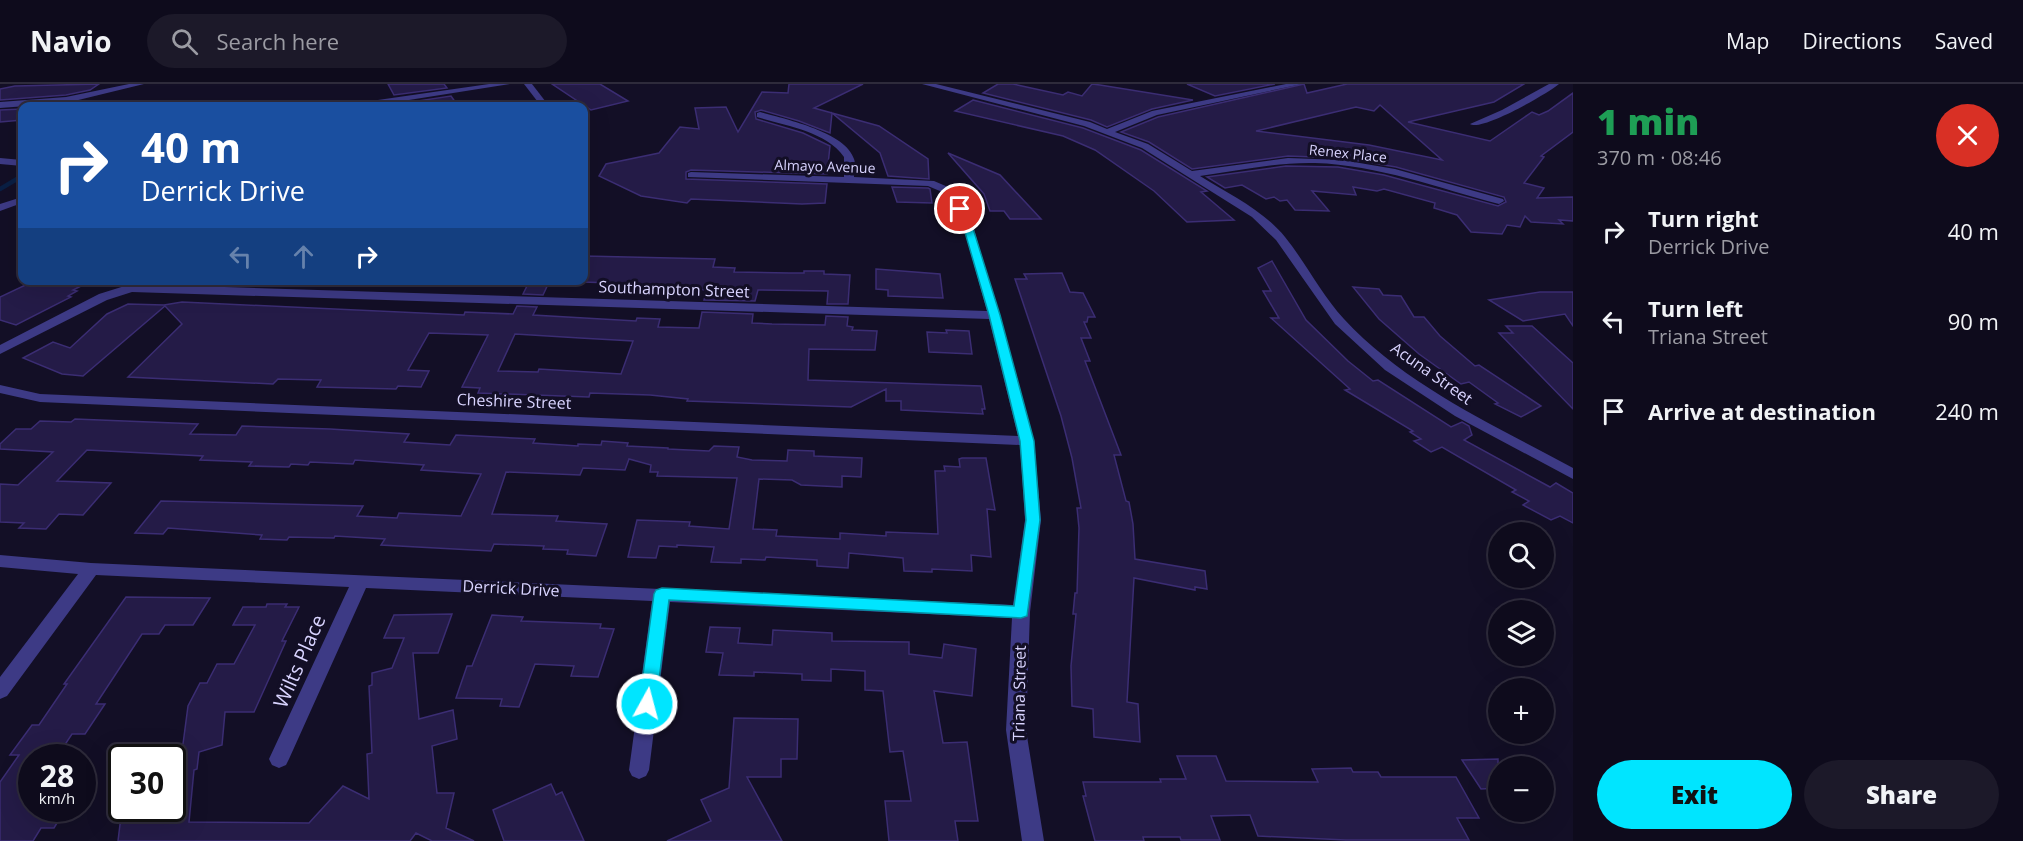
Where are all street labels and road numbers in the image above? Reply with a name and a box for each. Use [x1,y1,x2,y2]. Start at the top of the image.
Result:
street label: Renex Place [1308,139,1388,167]
street label: Almayo Avenue [774,155,876,177]
street label: Southampton Street [598,275,750,303]
street label: Acuna Street [1387,337,1478,409]
street label: Cheshire Street [456,388,572,414]
street label: Derrick Drive [462,574,560,602]
street label: Wilts Place [266,610,332,712]
street label: Triana Street [1007,645,1031,741]

